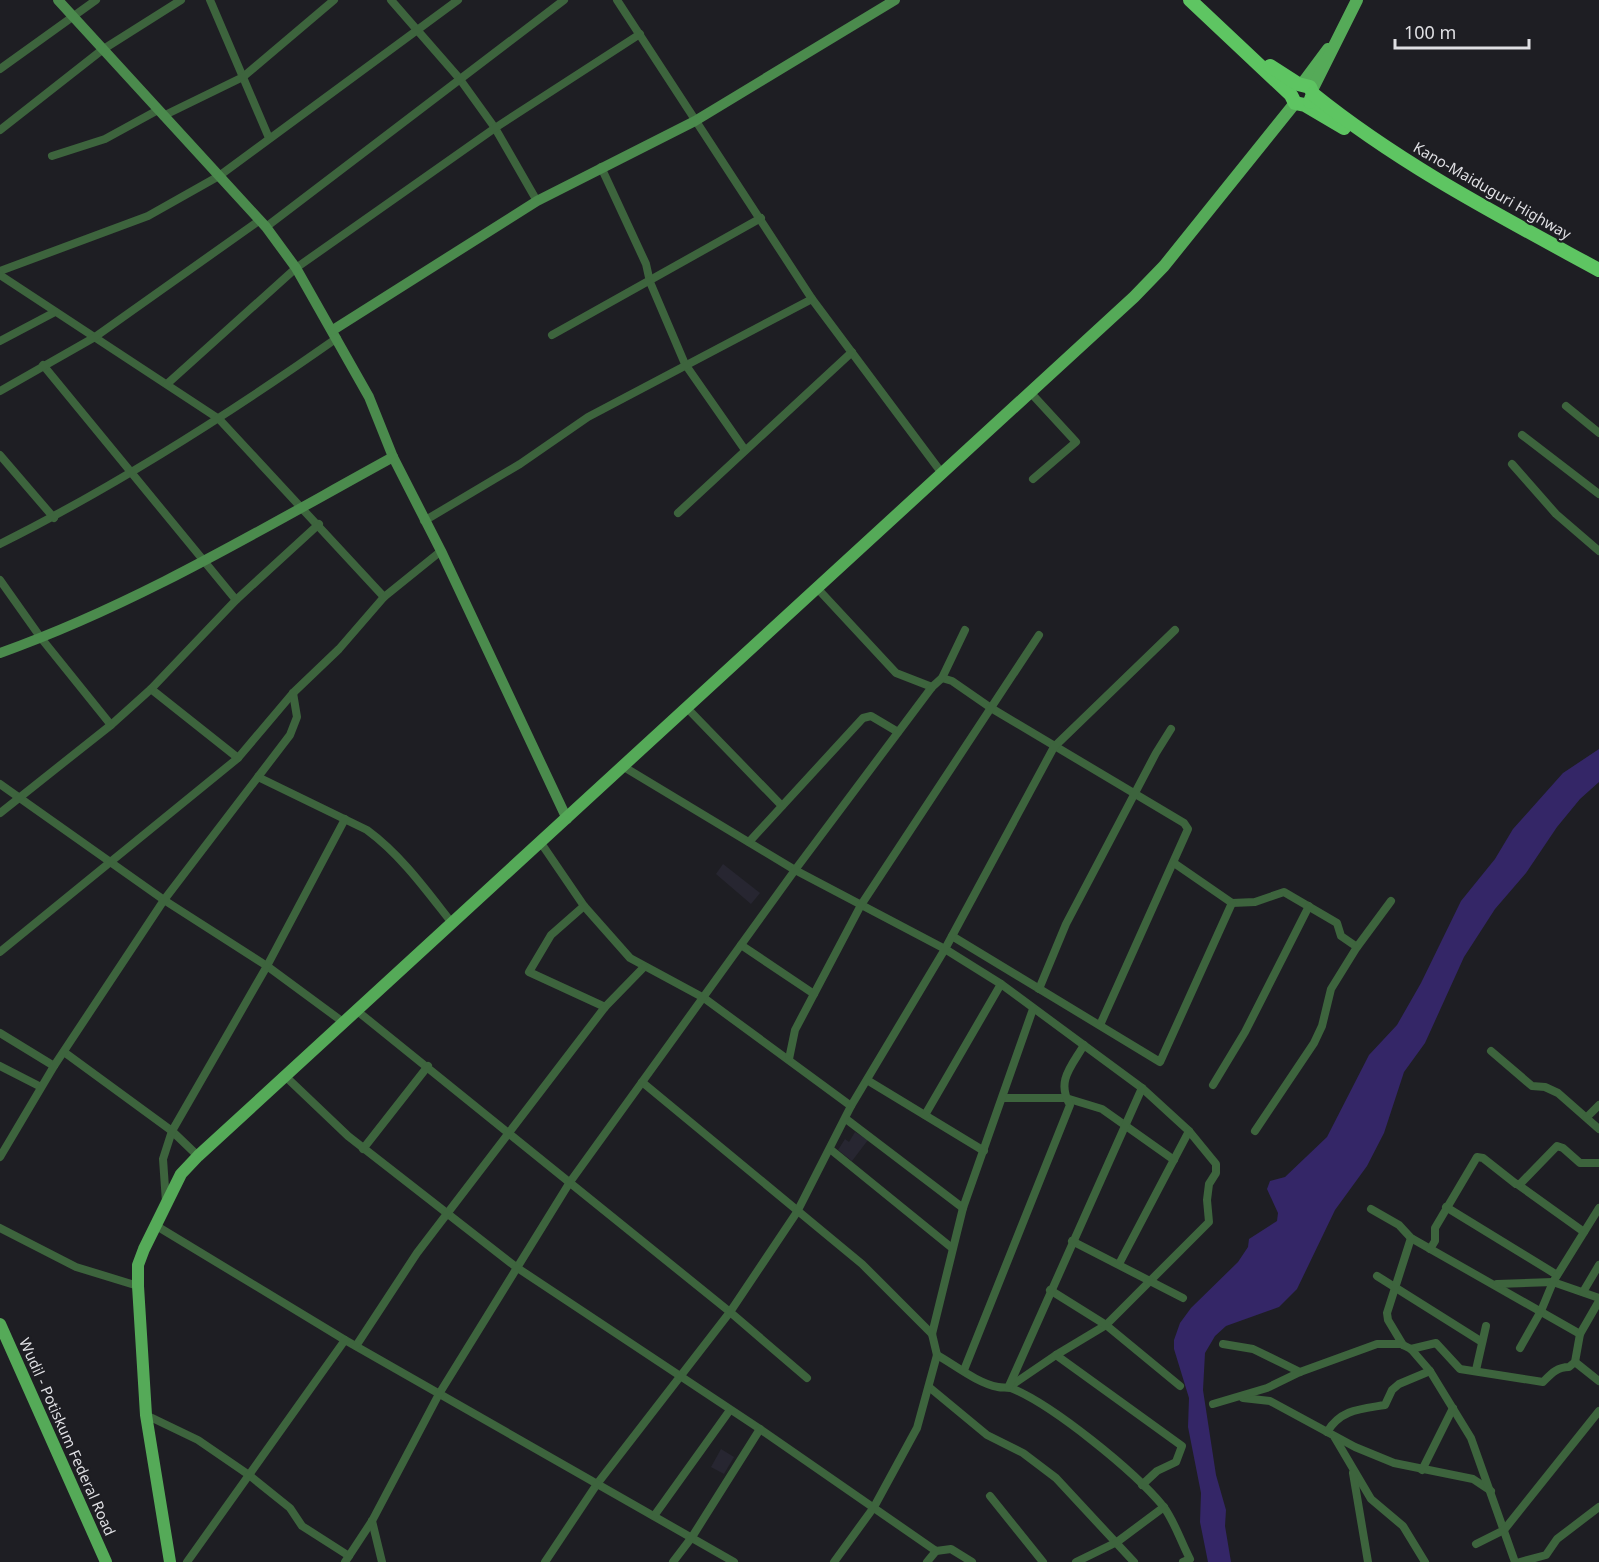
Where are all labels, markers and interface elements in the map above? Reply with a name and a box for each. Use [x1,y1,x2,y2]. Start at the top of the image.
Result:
scale bar [1395,12,1528,50]
text: 100 m [1404,20,1456,44]
street label: Kano-Maiduguri Highway [1410,137,1575,244]
street label: Wudil - Potiskum Federal Road [15,1335,121,1539]

